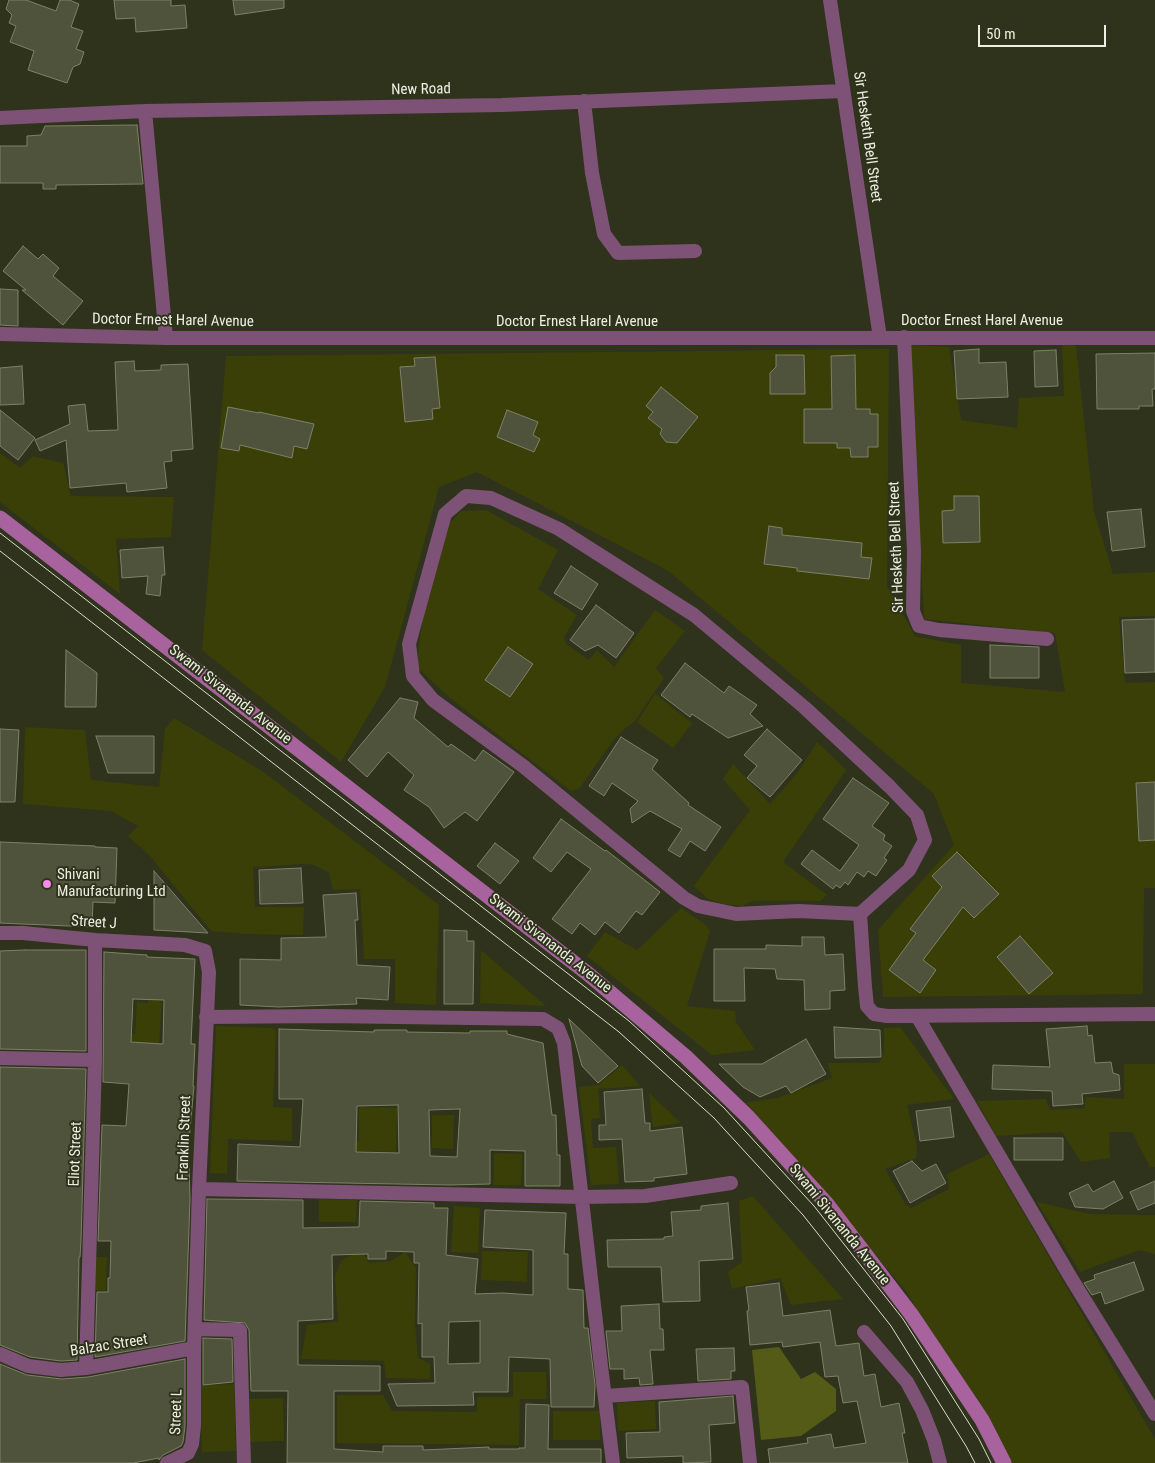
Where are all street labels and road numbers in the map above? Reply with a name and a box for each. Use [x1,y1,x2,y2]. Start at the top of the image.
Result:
street label: Sir Hesketh Bell Street [849,70,885,204]
street label: New Road [391,80,451,100]
street label: Doctor Ernest Harel Avenue [92,311,254,331]
street label: Doctor Ernest Harel Avenue [901,312,1063,330]
street label: Doctor Ernest Harel Avenue [496,313,658,331]
street label: Sir Hesketh Bell Street [886,481,908,613]
street label: Swami Sivananda Avenue [165,642,295,748]
street label: Swami Sivananda Avenue [485,891,615,997]
street label: Street J [71,912,117,934]
street label: Franklin Street [175,1095,195,1181]
street label: Eliot Street [66,1121,86,1187]
street label: Swami Sivananda Avenue [785,1161,893,1289]
street label: Balzac Street [69,1331,149,1361]
street label: Street L [167,1389,187,1435]

